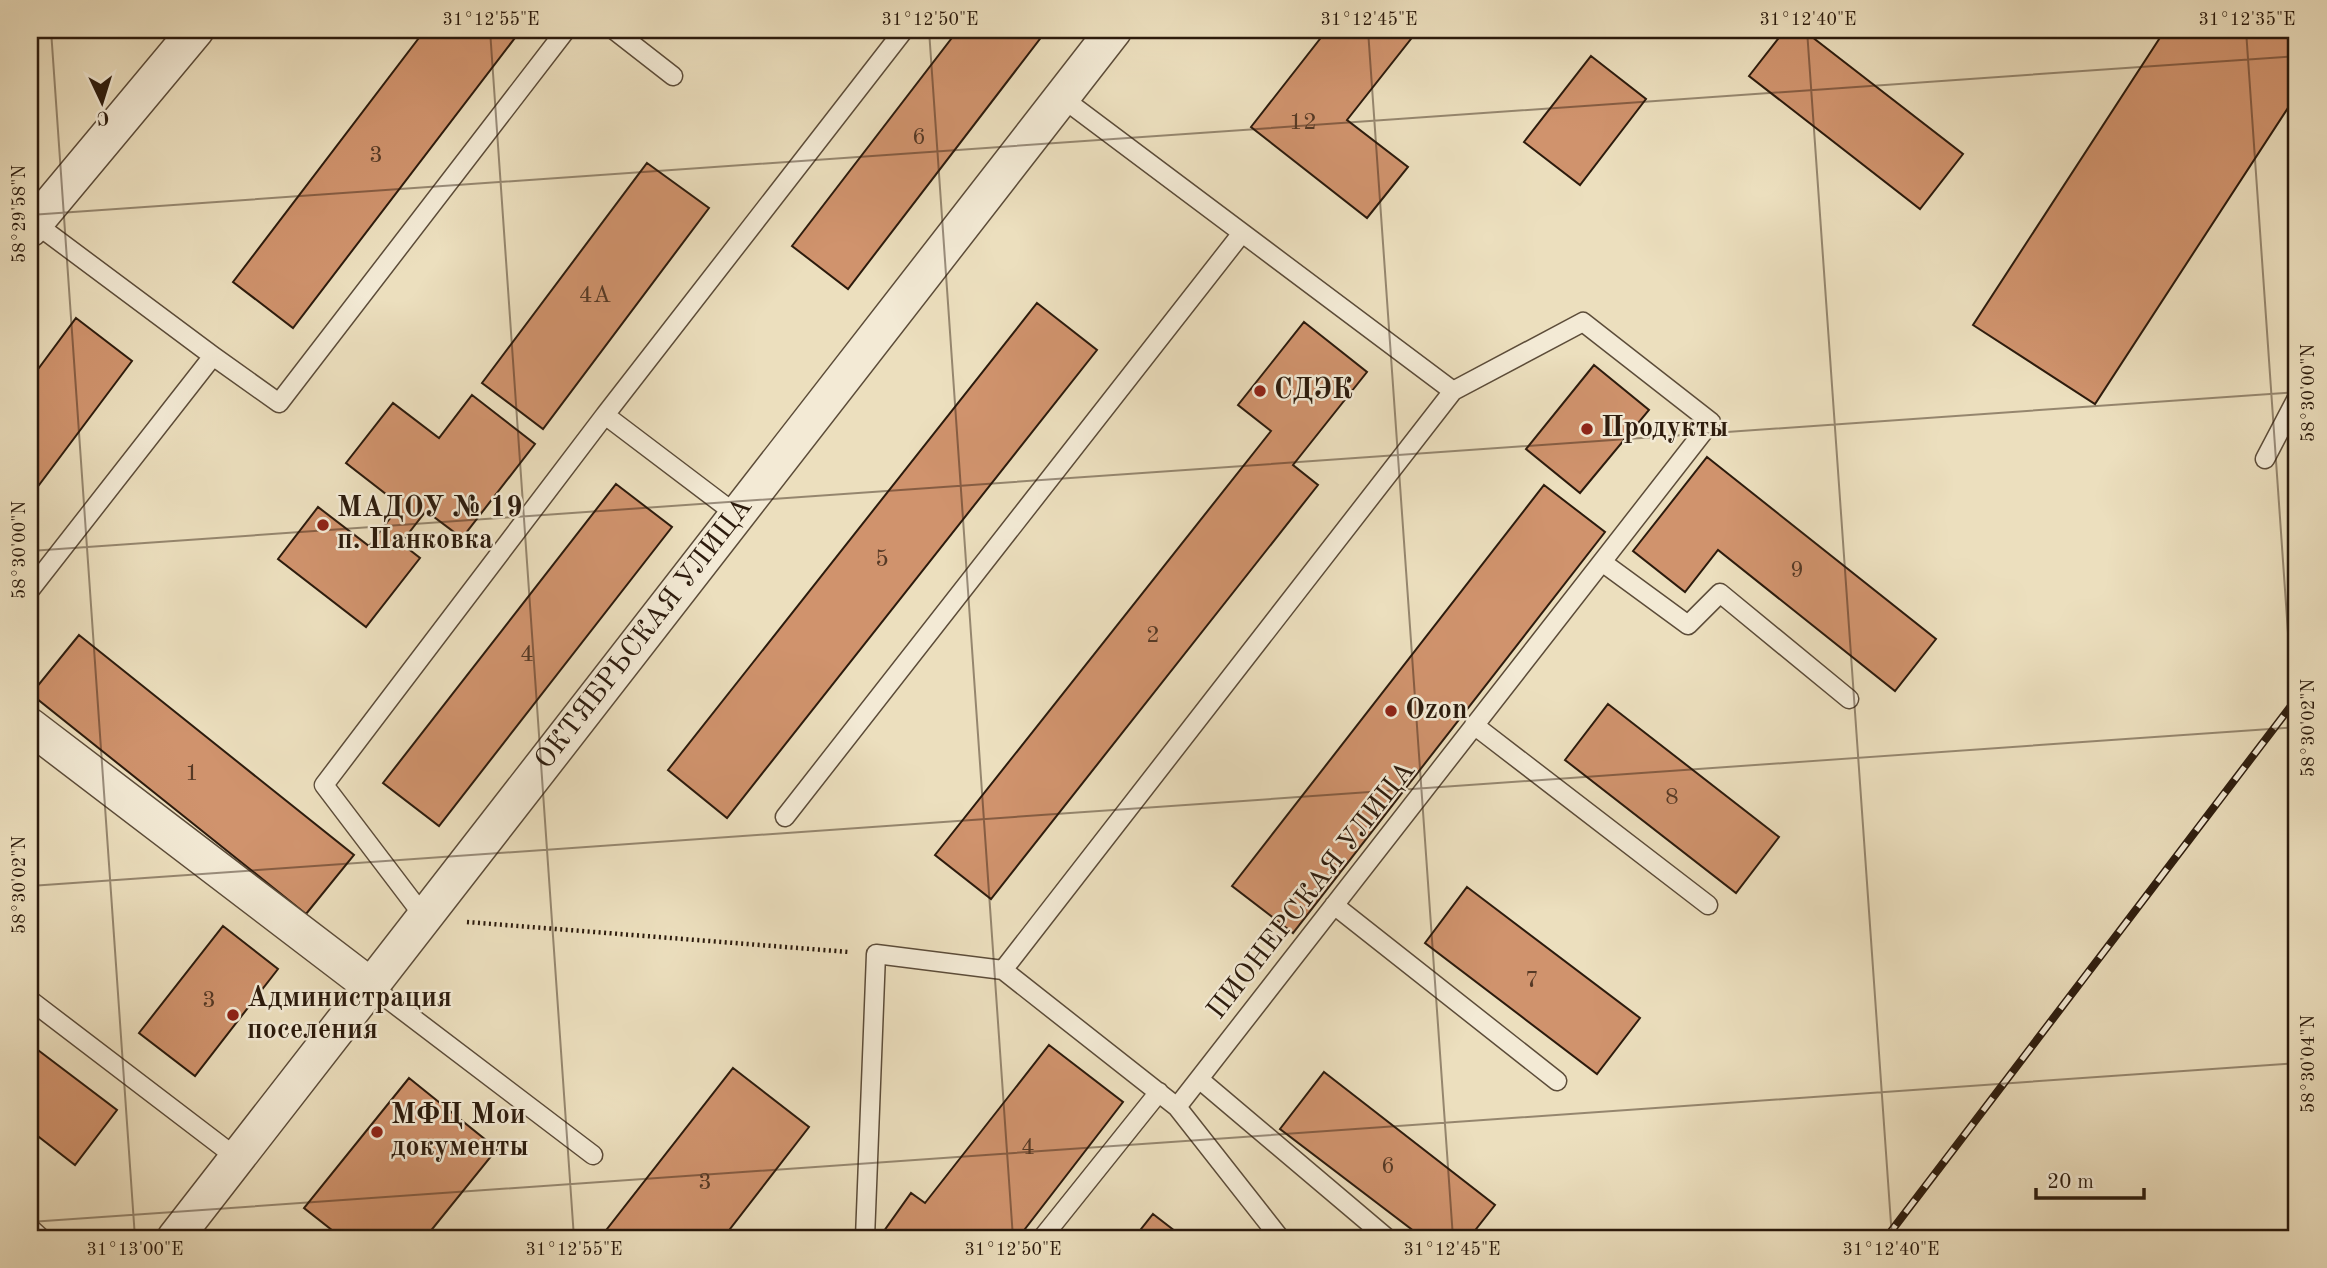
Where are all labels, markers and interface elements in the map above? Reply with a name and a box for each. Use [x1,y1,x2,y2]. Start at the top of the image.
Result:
text: 31°12'55"E [443,11,539,29]
text: 31°12'50"E [882,11,978,29]
text: 31°12'45"E [1321,11,1417,29]
text: 31°12'40"E [1760,11,1856,29]
text: 31°12'35"E [2199,11,2295,29]
north arrow [66,66,136,136]
text: С [96,107,110,126]
house number: 12 [1289,111,1317,135]
house number: 6 [912,126,926,150]
house number: 3 [369,144,383,168]
text: 58°29'58"N [11,165,29,263]
house number: 4А [579,284,611,308]
text: 58°30'00"N [2300,344,2318,442]
place label: СДЭК [1274,376,1353,405]
marker: СДЭК [1252,383,1268,399]
place label: Продукты [1601,415,1729,443]
marker: Продукты [1579,421,1595,437]
street label: ОКТЯБРЬСКАЯ УЛИЦА [531,493,758,775]
place label: МАДОУ № 19 п. Панковка [337,494,522,555]
text: 58°30'00"N [11,501,29,599]
marker: МАДОУ № 19 п. Панковка [315,517,331,533]
house number: 5 [875,548,889,572]
house number: 9 [1790,559,1804,583]
house number: 2 [1146,624,1160,648]
house number: 4 [520,643,534,667]
text: 58°30'02"N [2300,679,2318,777]
place label: Ozon [1405,697,1468,725]
marker: Ozon [1383,703,1399,719]
street label: ПИОНЕРСКАЯ УЛИЦА [1203,757,1421,1025]
house number: 1 [185,762,199,786]
house number: 8 [1665,786,1679,810]
text: 58°30'02"N [11,836,29,934]
house number: 7 [1525,969,1539,993]
place label: Администрация поселения [247,985,452,1045]
house number: 3 [202,989,216,1013]
marker: Администрация поселения [225,1007,241,1023]
text: 58°30'04"N [2300,1015,2318,1113]
place label: МФЦ Мои документы [391,1102,529,1162]
marker: МФЦ Мои документы [369,1124,385,1140]
house number: 4 [1021,1136,1035,1160]
house number: 6 [1381,1155,1395,1179]
scale bar [2036,1156,2145,1200]
house number: 3 [698,1171,712,1195]
text: 20 m [2047,1172,2094,1193]
text: 31°13'00"E [87,1241,183,1259]
text: 31°12'55"E [526,1241,622,1259]
text: 31°12'50"E [965,1241,1061,1259]
text: 31°12'45"E [1404,1241,1500,1259]
text: 31°12'40"E [1843,1241,1939,1259]

